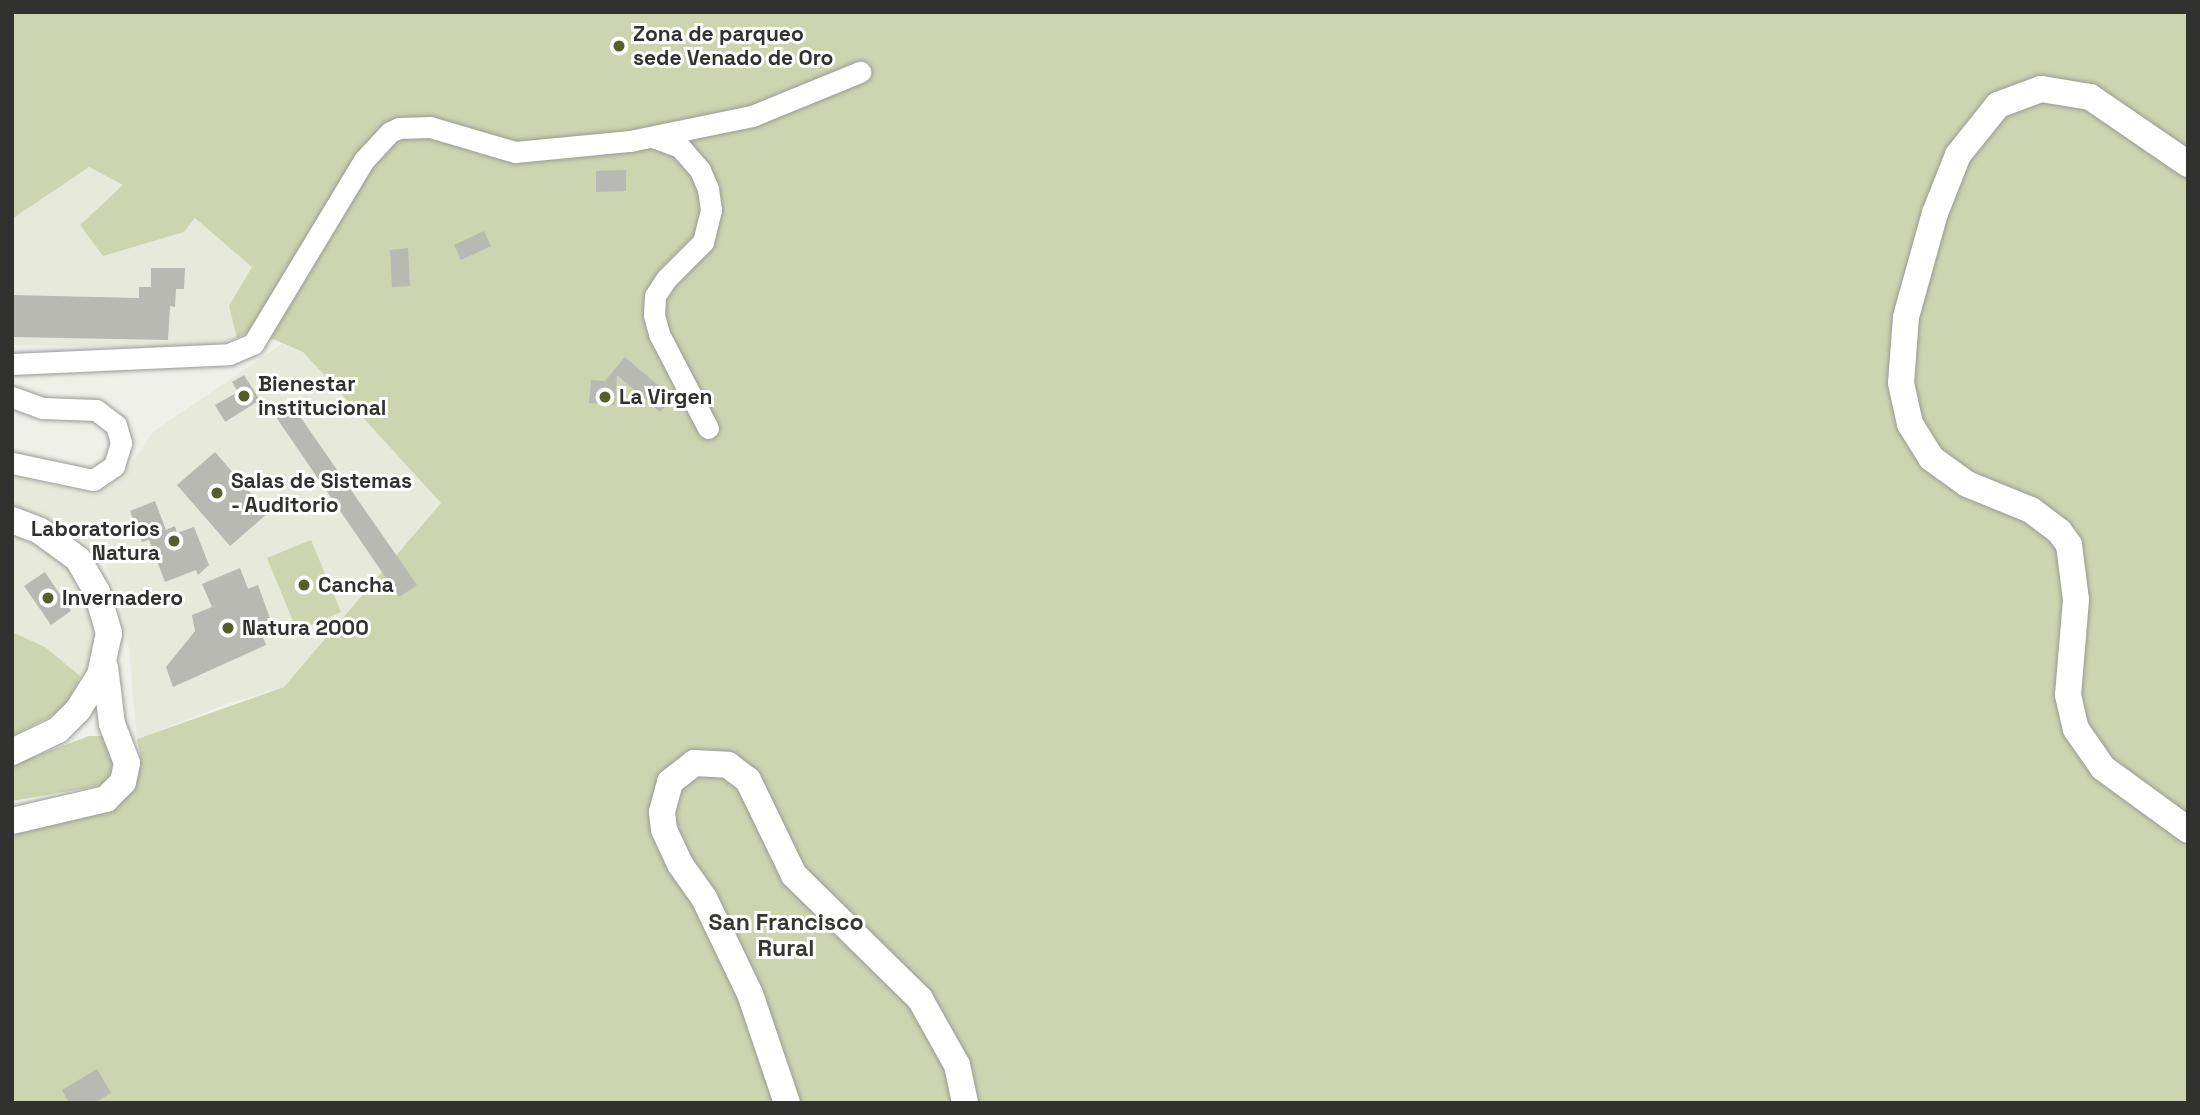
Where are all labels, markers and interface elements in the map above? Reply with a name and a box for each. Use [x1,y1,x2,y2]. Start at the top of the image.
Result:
place label: Zona de parqueo sede Venado de Oro [633,21,834,71]
marker: Zona de parqueo sede Venado de Oro [611,38,627,54]
place label: Bienestar institucional [258,371,386,421]
place label: La Virgen [619,384,713,410]
marker: Bienestar institucional [236,388,252,404]
marker: La Virgen [597,389,613,405]
place label: Salas de Sistemas - Auditorio [231,468,412,518]
marker: Salas de Sistemas - Auditorio [209,485,225,501]
place label: Laboratorios Natura [31,516,160,566]
marker: Laboratorios Natura [166,533,182,549]
place label: Cancha [318,572,394,598]
marker: Cancha [296,577,312,593]
place label: Invernadero [62,585,183,611]
marker: Invernadero [40,590,56,606]
place label: Natura 2000 [242,615,369,641]
marker: Natura 2000 [220,620,236,636]
district label: San Francisco Rural [708,908,864,962]

